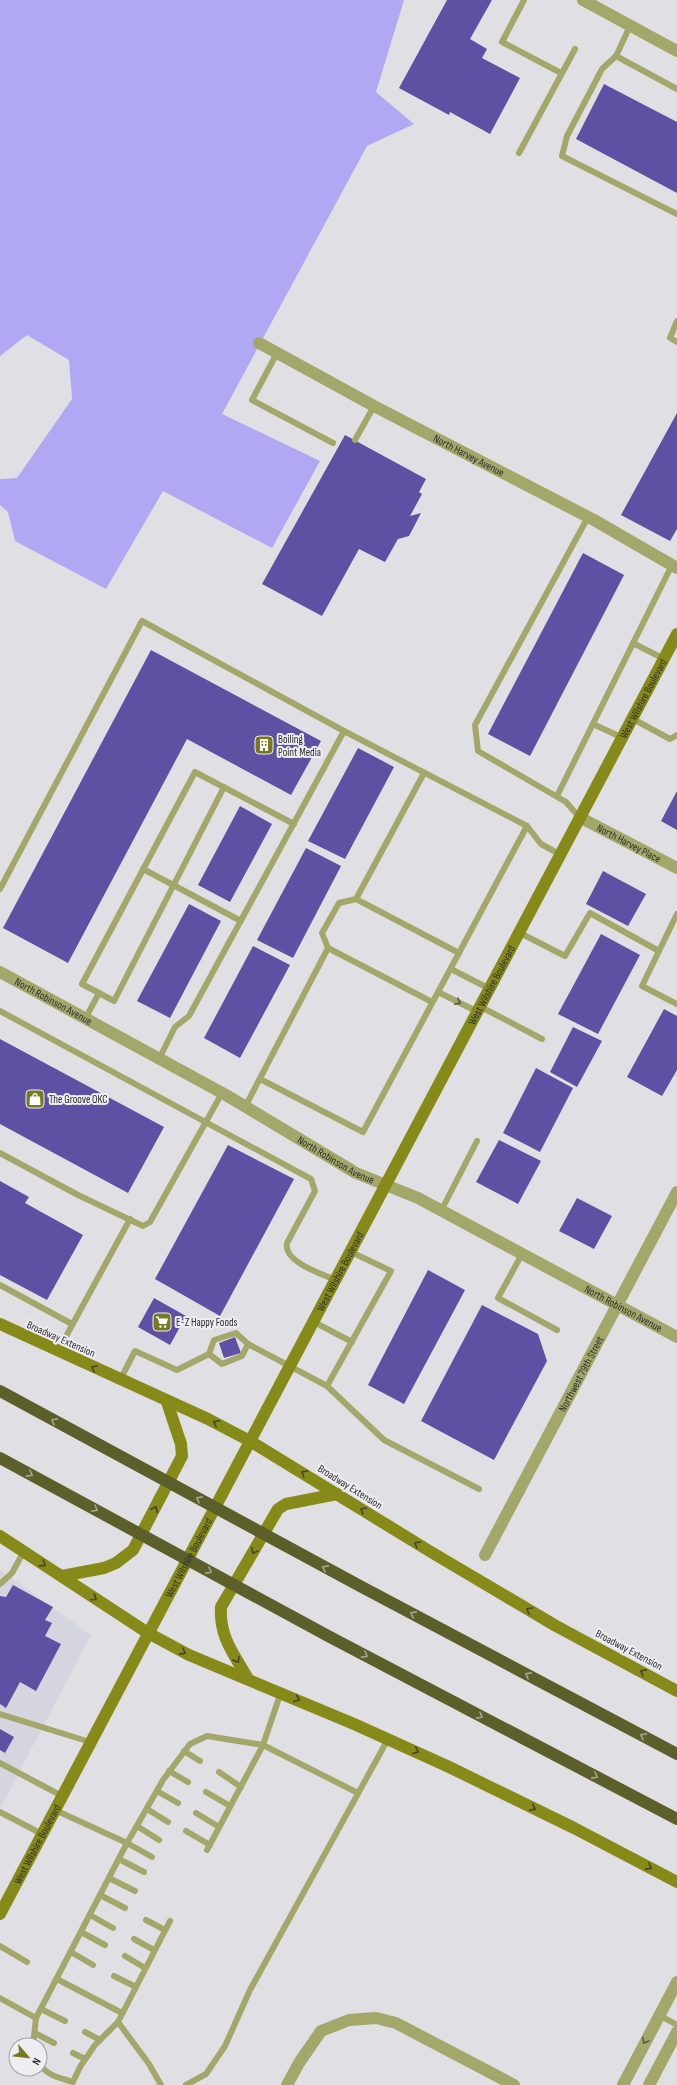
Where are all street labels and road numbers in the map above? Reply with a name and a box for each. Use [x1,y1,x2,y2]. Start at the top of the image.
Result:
street label: North Harvey Avenue [431,431,506,479]
street label: West Wilshire Boulevard [617,656,669,740]
street label: North Harvey Place [595,821,663,865]
street label: West Wilshire Boulevard [465,943,518,1027]
street label: North Robinson Avenue [13,975,95,1027]
street label: North Robinson Avenue [295,1133,376,1186]
street label: West Wilshire Boulevard [314,1229,366,1313]
street label: North Robinson Avenue [582,1282,665,1334]
street label: Broadway Extension [25,1318,98,1360]
street label: Northwest 79th Street [556,1333,606,1414]
street label: Broadway Extension [315,1462,385,1512]
street label: West Wilshire Boulevard [162,1515,215,1600]
street label: Broadway Extension [593,1627,665,1673]
street label: West Wilshire Boulevard [11,1802,63,1886]

